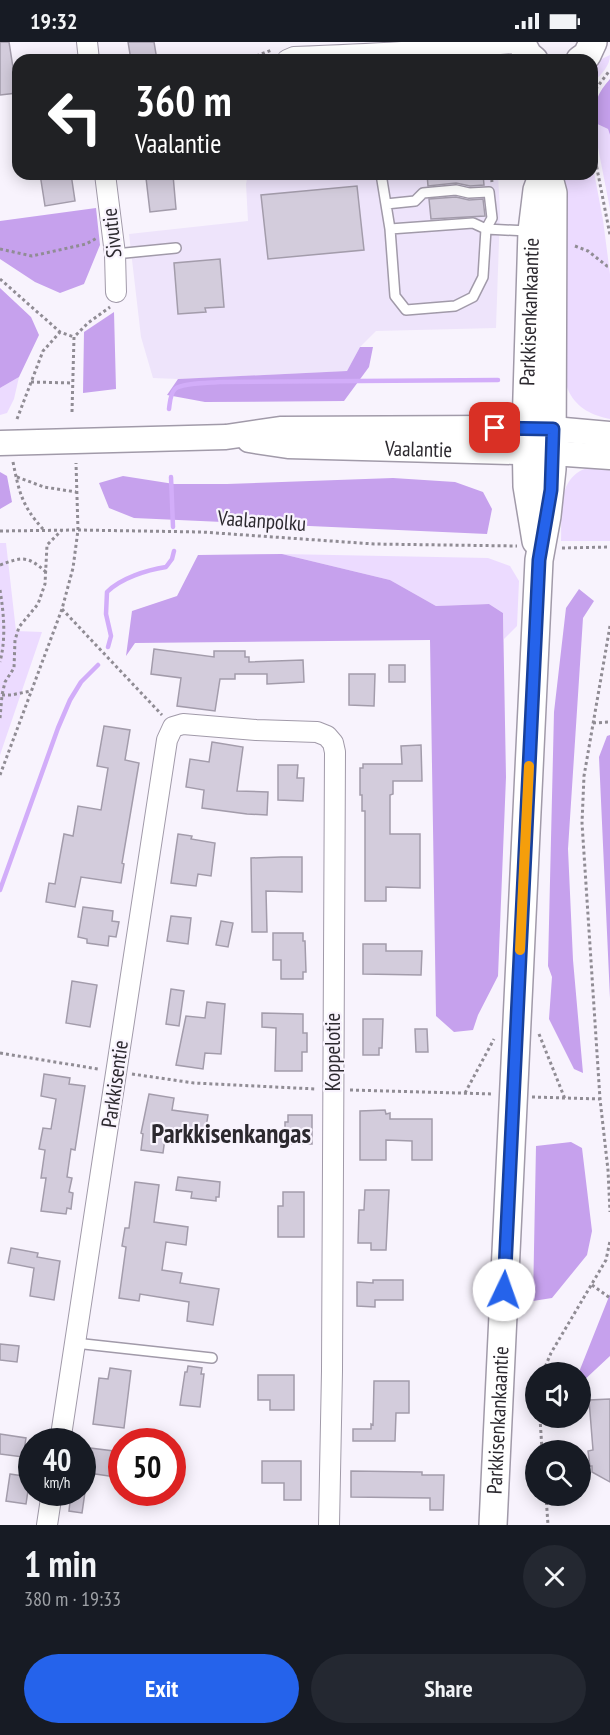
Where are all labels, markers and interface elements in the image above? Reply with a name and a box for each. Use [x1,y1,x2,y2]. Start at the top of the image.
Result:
text: 19:32 [30,7,78,35]
text: 360 m [135,73,232,128]
icon: left [36,78,114,156]
text: Vaalantie [135,126,221,160]
street label: Sivutie [95,207,128,259]
street label: Parkkisenkankaantie [513,237,545,386]
pin [469,402,520,453]
icon: arrive [478,411,511,444]
street label: Vaalantie [384,435,452,463]
street label: Vaalanpolku [216,504,307,537]
street label: Koppelotie [319,1013,346,1091]
street label: Parkkisentie [95,1039,134,1129]
district label: Parkkisenkangas [151,1116,311,1150]
position arrow [472,1258,536,1322]
street label: Parkkisenkankaantie [480,1346,515,1495]
map controls [525,1362,591,1506]
button: sound [525,1362,591,1428]
speed limit sign: 50 [108,1428,186,1506]
text: 40 [43,1440,71,1479]
button: search [525,1440,591,1506]
text: km/h [44,1473,70,1492]
text: 1 min [24,1540,97,1587]
button: close [523,1545,586,1608]
text: 380 m · 19:33 [24,1586,121,1612]
button: Exit [24,1654,299,1723]
button: Share [311,1654,586,1723]

